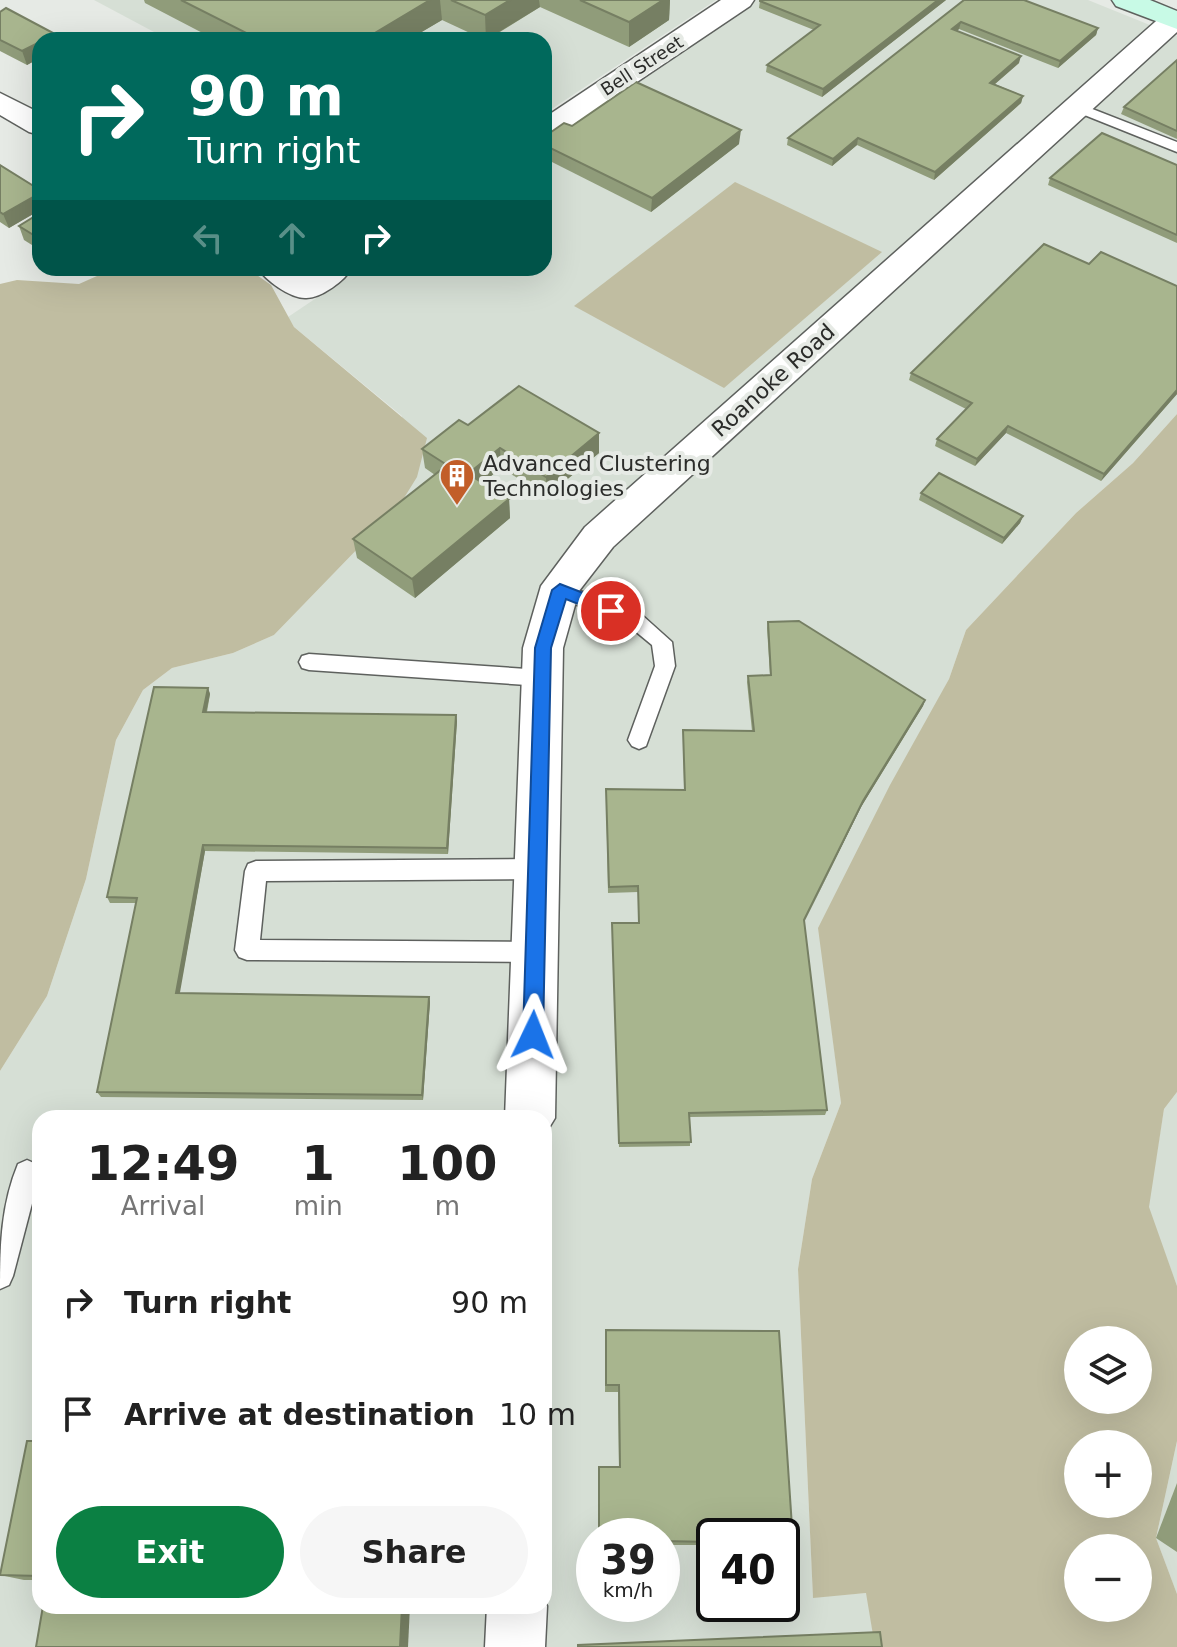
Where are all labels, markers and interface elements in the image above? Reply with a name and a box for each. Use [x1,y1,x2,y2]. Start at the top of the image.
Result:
street label: Bell Street [597,31,687,100]
text: 90 m [188,63,344,128]
icon: right [56,64,160,168]
text: Turn right [188,130,360,171]
icon: left [186,216,230,260]
icon: ahead [270,216,314,260]
icon: right [354,216,398,260]
street label: Roanoke Road [707,319,840,442]
place label: Advanced Clustering Technologies [482,451,711,501]
building icon: Advanced Clustering Technologies [438,457,476,507]
pin [577,577,645,645]
icon: arrive [589,589,633,633]
position arrow [491,993,575,1077]
text: 12:49 [86,1135,239,1191]
text: 1 [302,1135,335,1191]
text: 100 [397,1135,497,1191]
text: Arrival [121,1191,205,1221]
text: min [294,1191,343,1221]
text: m [435,1191,460,1221]
icon: right [56,1280,100,1324]
text: Turn right [124,1285,291,1320]
text: 90 m [451,1285,528,1320]
map controls [1064,1326,1152,1622]
button: layers [1064,1326,1152,1414]
icon: arrive [56,1392,100,1436]
text: Arrive at destination [124,1397,475,1432]
text: 10 m [499,1397,576,1432]
button: + [1064,1430,1152,1518]
button: Exit [56,1506,284,1598]
button: Share [300,1506,528,1598]
speed limit sign: 40 [696,1518,800,1622]
button: − [1064,1534,1152,1622]
text: 39 [600,1537,656,1583]
text: km/h [603,1578,653,1602]

